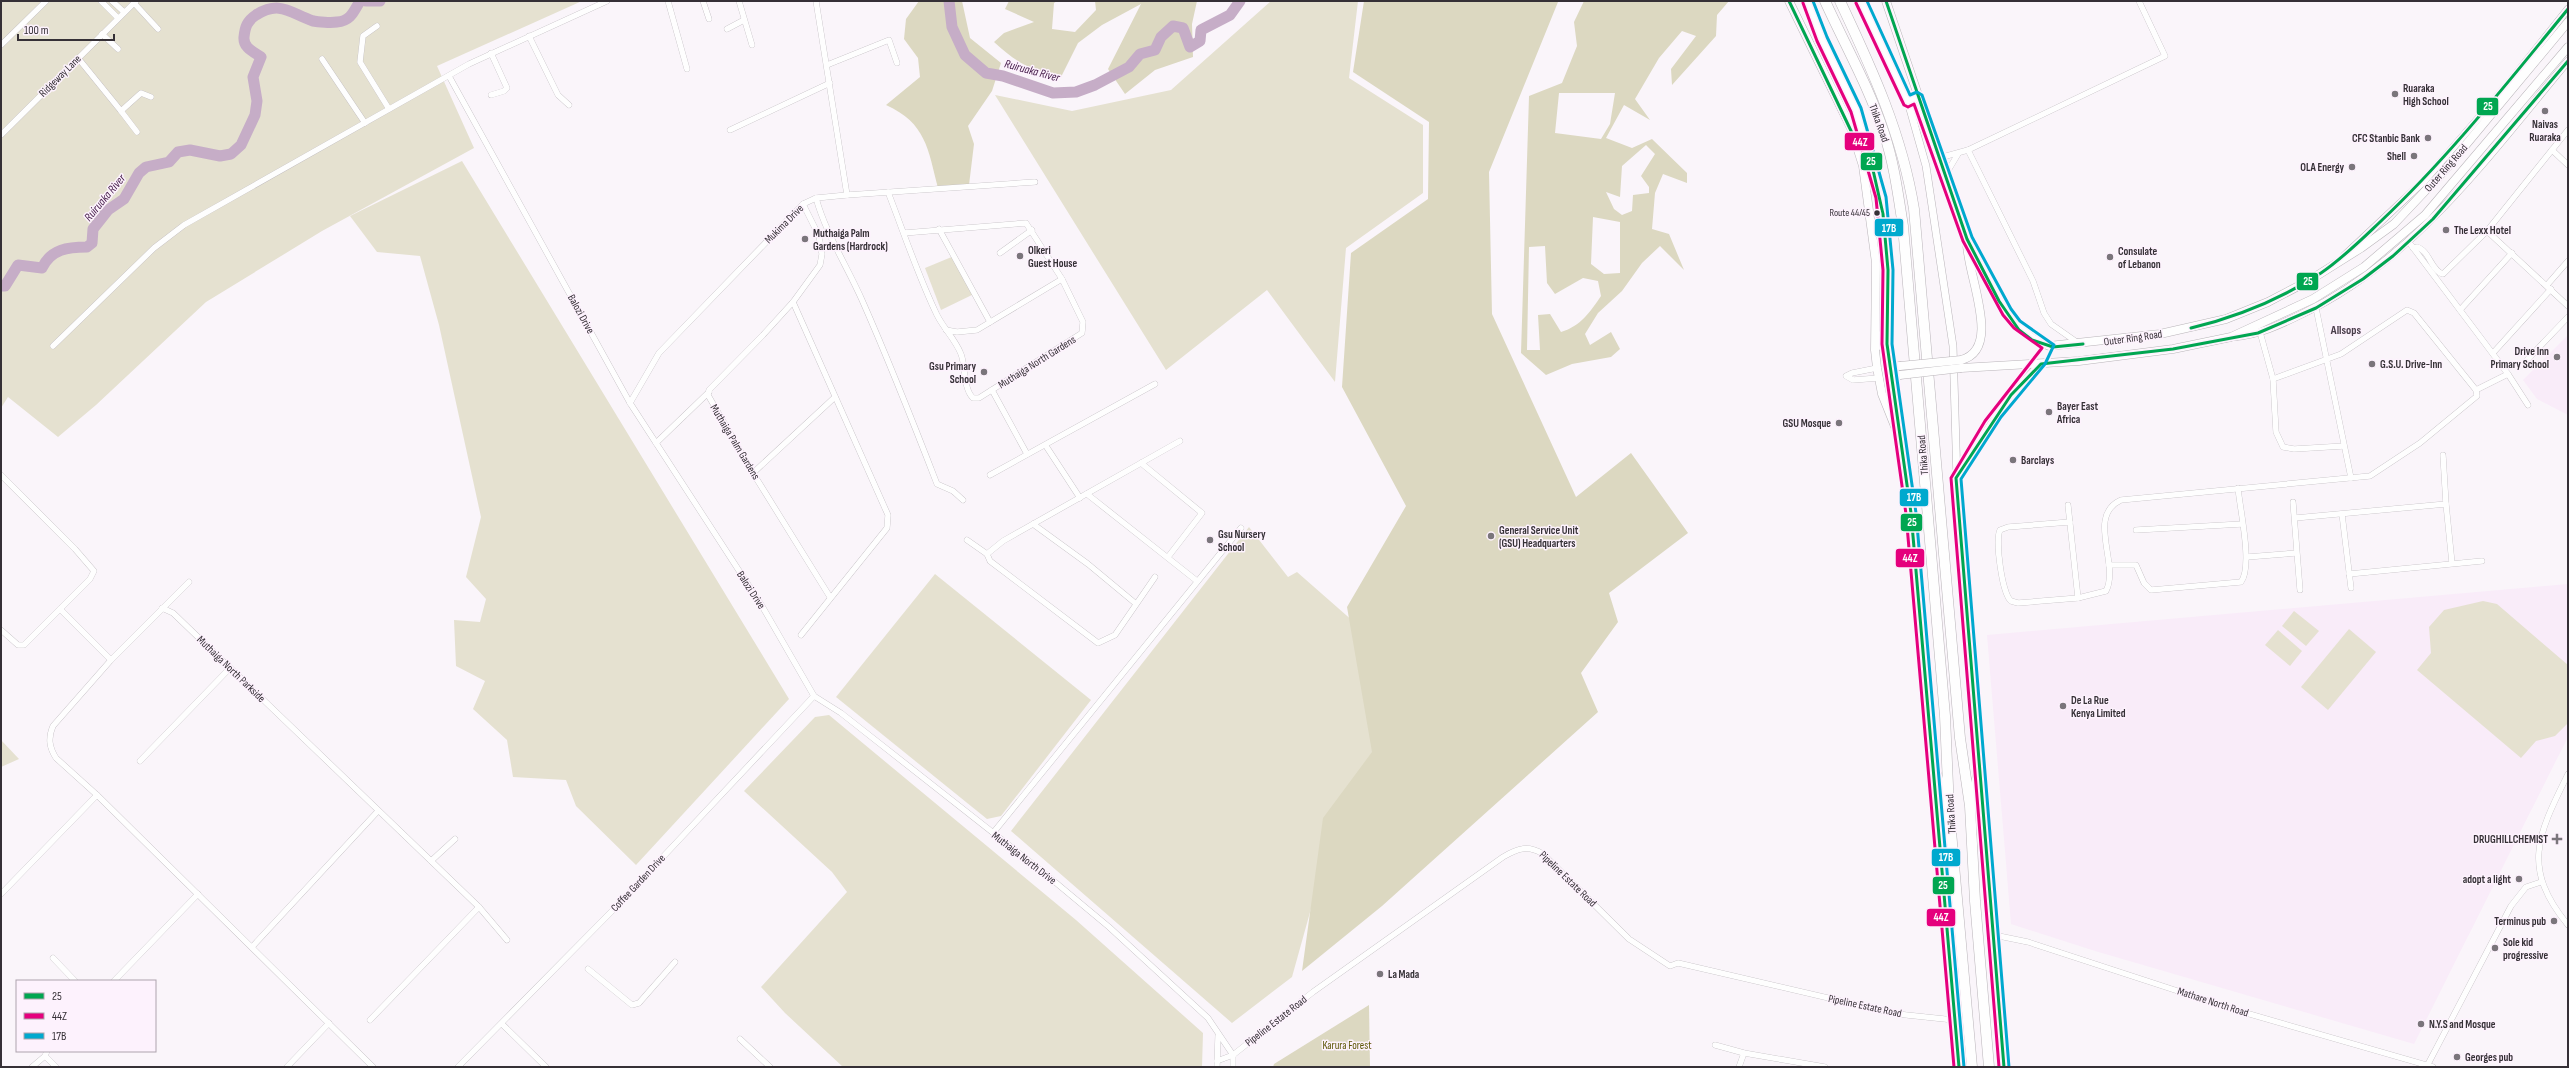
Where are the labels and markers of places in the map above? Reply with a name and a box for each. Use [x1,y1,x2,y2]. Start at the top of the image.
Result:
place label: Ruaraka High School [2403,82,2449,108]
marker: Ruaraka High School [2390,89,2400,99]
marker: Naivas Ruaraka [2540,106,2550,116]
place label: Naivas Ruaraka [2529,118,2561,144]
place label: CFC Stanbic Bank [2352,132,2420,145]
marker: CFC Stanbic Bank [2423,133,2433,143]
place label: Shell [2387,150,2406,163]
marker: Shell [2409,151,2419,161]
place label: OLA Energy [2300,161,2344,174]
marker: OLA Energy [2347,162,2357,172]
place label: Route 44/45 [1829,207,1870,219]
marker: Route 44/45 [1872,208,1882,218]
place label: The Lexx Hotel [2454,224,2511,237]
marker: The Lexx Hotel [2441,225,2451,235]
place label: Muthaiga Palm Gardens (Hardrock) [813,227,888,253]
marker: Muthaiga Palm Gardens (Hardrock) [800,234,810,244]
place label: Olkeri Guest House [1028,244,1078,270]
place label: Consulate of Lebanon [2118,245,2161,271]
marker: Olkeri Guest House [1015,251,1025,261]
marker: Consulate of Lebanon [2105,252,2115,262]
place label: Drive Inn Primary School [2491,345,2549,371]
marker: Drive Inn Primary School [2552,352,2562,362]
place label: G.S.U. Drive-Inn [2380,358,2442,371]
marker: G.S.U. Drive-Inn [2367,359,2377,369]
place label: Gsu Primary School [929,360,976,386]
marker: Gsu Primary School [979,367,989,377]
place label: Bayer East Africa [2056,400,2098,426]
marker: Bayer East Africa [2044,407,2054,417]
place label: GSU Mosque [1783,417,1831,430]
marker: GSU Mosque [1834,418,1844,428]
place label: Barclays [2021,454,2054,467]
marker: Barclays [2008,455,2018,465]
place label: General Service Unit (GSU) Headquarters [1499,524,1579,550]
place label: Gsu Nursery School [1218,528,1266,554]
marker: General Service Unit (GSU) Headquarters [1486,531,1496,541]
marker: Gsu Nursery School [1205,535,1215,545]
place label: De La Rue Kenya Limited [2071,694,2126,720]
marker: De La Rue Kenya Limited [2058,701,2068,711]
place label: DRUGHILLCHEMIST [2473,833,2548,846]
marker: DRUGHILLCHEMIST [2551,833,2563,845]
place label: adopt a light [2463,873,2511,886]
marker: adopt a light [2514,874,2524,884]
place label: Terminus pub [2494,915,2546,928]
marker: Terminus pub [2549,916,2559,926]
place label: Sole kid progressive [2503,936,2549,962]
marker: Sole kid progressive [2490,943,2500,953]
place label: La Mada [1388,968,1420,981]
marker: La Mada [1375,969,1385,979]
place label: N.Y.S and Mosque [2429,1018,2496,1031]
marker: N.Y.S and Mosque [2416,1019,2426,1029]
place label: Georges pub [2465,1051,2513,1064]
marker: Georges pub [2452,1052,2462,1062]

